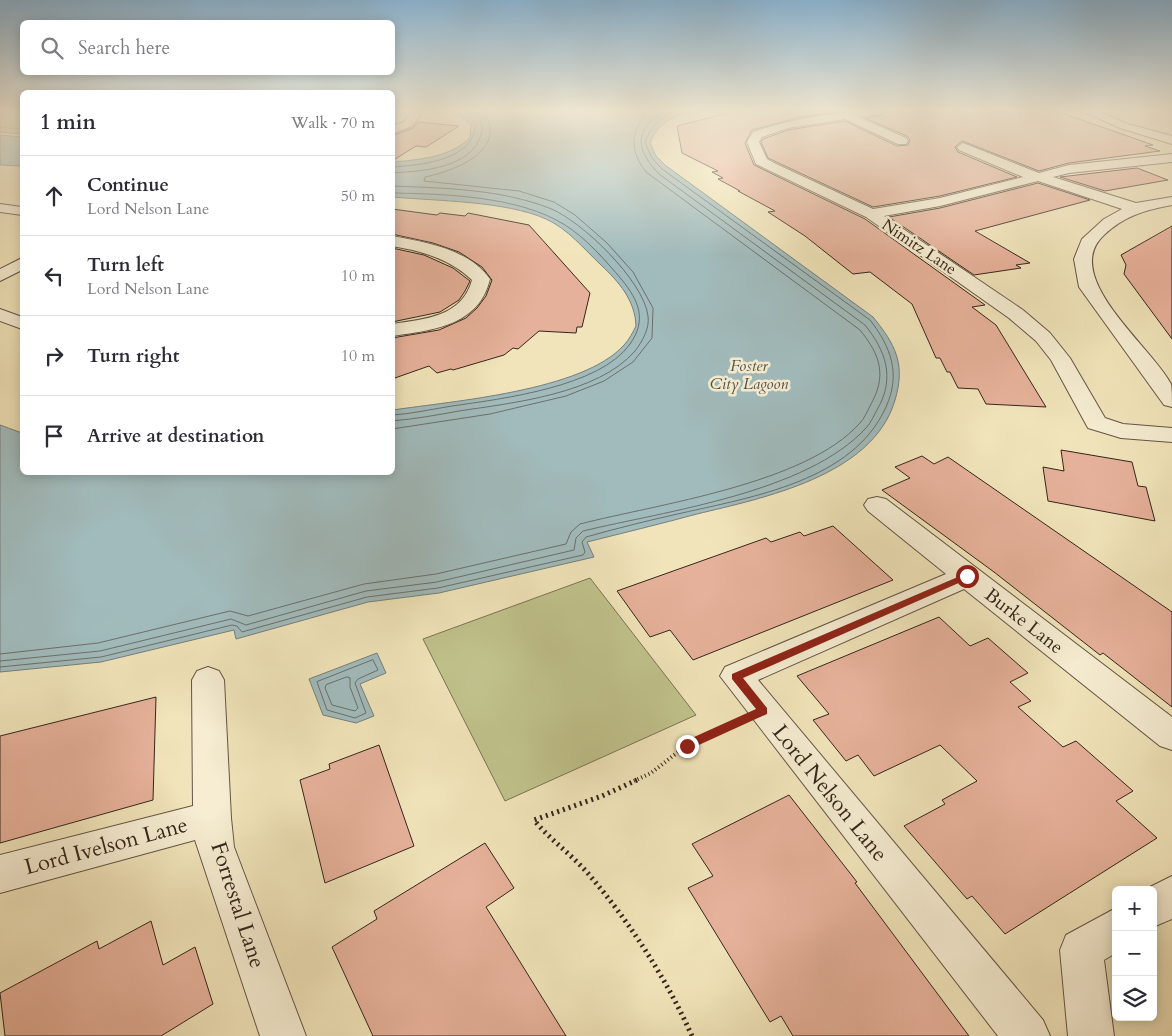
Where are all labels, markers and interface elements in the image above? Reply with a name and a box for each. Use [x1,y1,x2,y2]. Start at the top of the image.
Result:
search box [20,20,395,75]
icon: search [38,34,66,62]
text: Search here [78,35,170,61]
text: 1 min [40,108,96,137]
text: Walk · 70 m [291,112,375,134]
text: Continue [87,172,169,198]
icon: ahead [40,182,68,210]
text: 50 m [341,185,375,207]
text: Lord Nelson Lane [87,198,209,220]
street label: Nimitz Lane [877,214,961,280]
text: Turn left [87,252,164,278]
icon: left [40,262,68,290]
text: 10 m [341,265,375,287]
text: Lord Nelson Lane [87,278,209,300]
icon: right [40,342,68,370]
text: Turn right [87,343,179,369]
text: 10 m [341,345,375,367]
water label: Foster City Lagoon [710,355,788,395]
icon: arrive [40,422,68,450]
text: Arrive at destination [87,423,264,449]
route start [956,565,979,588]
street label: Burke Lane [979,582,1069,660]
street label: Lord Nelson Lane [765,718,895,868]
route end [676,735,699,758]
street label: Lord Ivelson Lane [21,810,191,882]
street label: Forrestal Lane [203,838,273,972]
map controls [1112,886,1157,1021]
button: + [1112,886,1157,931]
button: − [1112,931,1157,976]
button: layers [1112,976,1157,1021]

